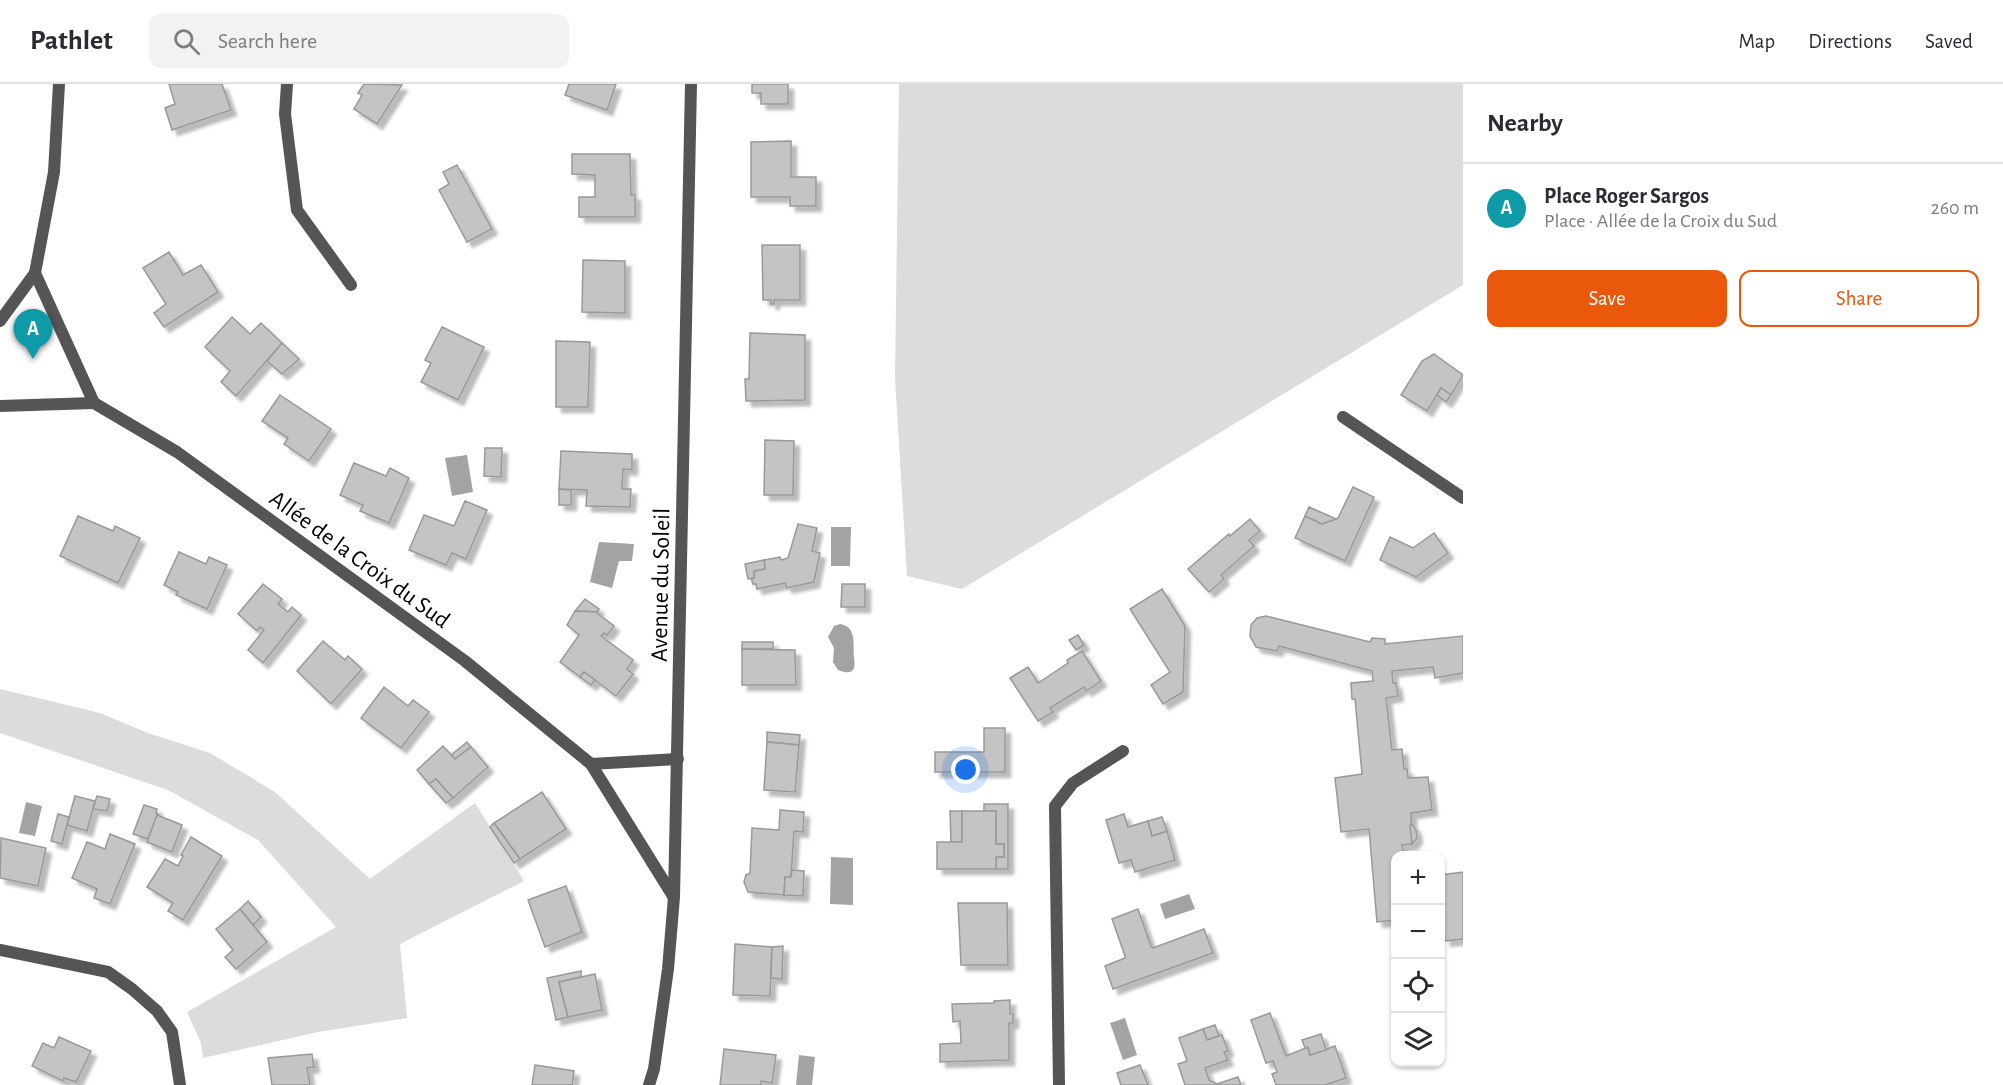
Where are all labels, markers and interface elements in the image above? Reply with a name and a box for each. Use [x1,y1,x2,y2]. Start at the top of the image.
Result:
search box [149,14,569,68]
icon: search [170,25,203,58]
text: Pathlet [30,27,113,55]
text: Search here [218,30,317,52]
text: Map [1739,31,1775,52]
text: Directions [1808,31,1892,52]
text: Saved [1925,31,1973,52]
text: Nearby [1487,110,1563,136]
text: Place Roger Sargos [1544,185,1709,207]
text: A [1501,198,1513,218]
text: 260 m [1931,198,1979,218]
text: Place · Allée de la Croix du Sud [1544,211,1777,231]
button: Save [1487,270,1727,327]
button: Share [1739,270,1979,327]
pin: A [14,310,52,359]
street label: Allée de la Croix du Sud [265,486,454,633]
street label: Avenue du Soleil [648,508,674,662]
your location [951,755,980,784]
map controls [1391,851,1445,1067]
button: + [1391,851,1445,905]
button: − [1391,905,1445,959]
button: locate [1391,959,1445,1013]
button: layers [1391,1013,1445,1067]

